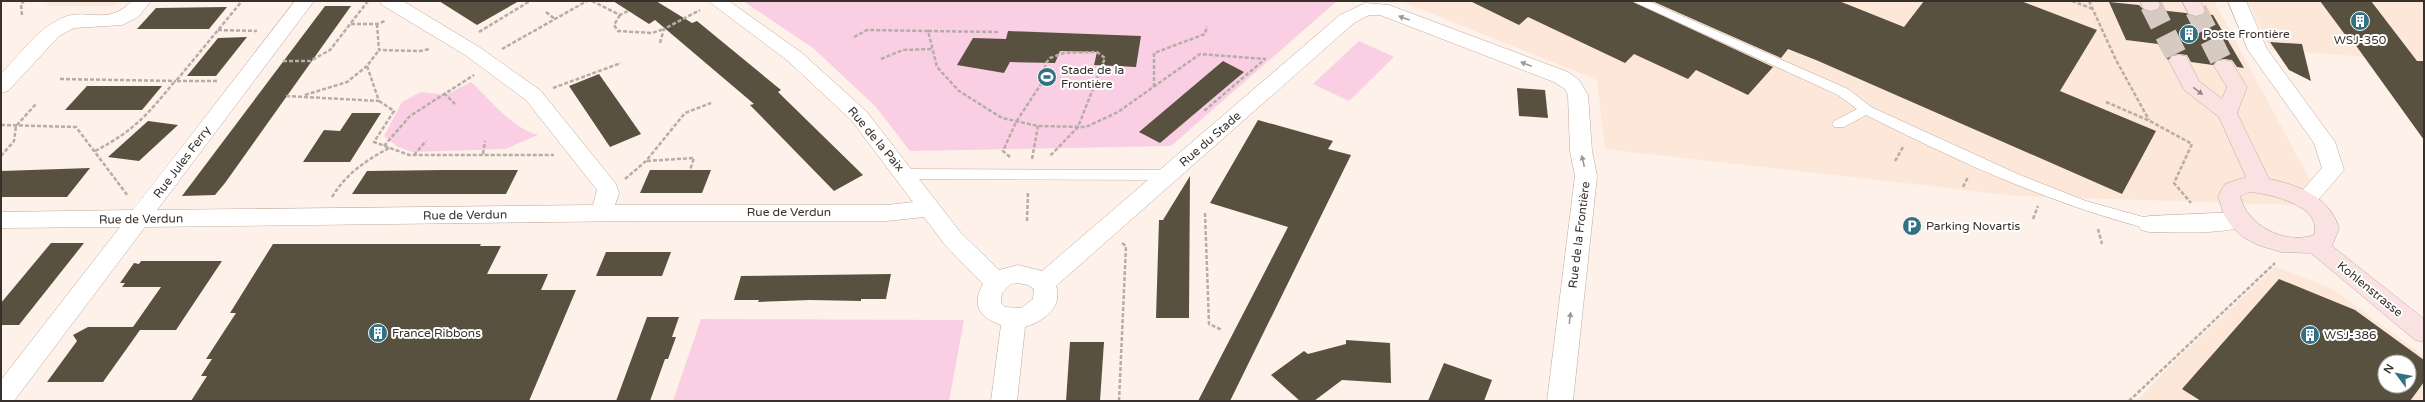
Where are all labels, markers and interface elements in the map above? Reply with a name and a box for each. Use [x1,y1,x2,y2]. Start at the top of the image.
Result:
building icon: WSJ-350 [2349,10,2371,32]
one-way arrow [1398,14,1410,20]
building icon: Poste Frontière [2178,23,2200,45]
place label: Poste Frontière [2203,27,2290,41]
place label: WSJ-350 [2334,33,2387,47]
one-way arrow [1519,60,1531,66]
place label: Stade de la Frontière [1061,63,1124,91]
sports icon: Stade de la Frontière [1036,66,1058,88]
one-way arrow [2193,86,2204,95]
street label: Rue de la Paix [845,104,907,174]
street label: Rue du Stade [1177,108,1244,169]
street label: Rue Jules Ferry [150,123,214,201]
one-way arrow [1579,155,1585,167]
street label: Rue de la Frontière [1565,181,1593,289]
street label: Rue de Verdun [747,205,831,219]
street label: Rue de Verdun [423,207,507,223]
street label: Rue de Verdun [99,211,183,227]
parking icon: Parking Novartis [1901,215,1923,237]
place label: Parking Novartis [1926,219,2021,233]
street label: Kohlenstrasse [2335,258,2406,320]
one-way arrow [1567,312,1573,324]
building icon: France Ribbons [367,322,389,344]
building icon: WSJ-386 [2299,324,2321,346]
place label: France Ribbons [392,326,481,340]
place label: WSJ-386 [2324,328,2377,342]
north arrow [2377,354,2417,394]
text: N [2381,362,2397,376]

